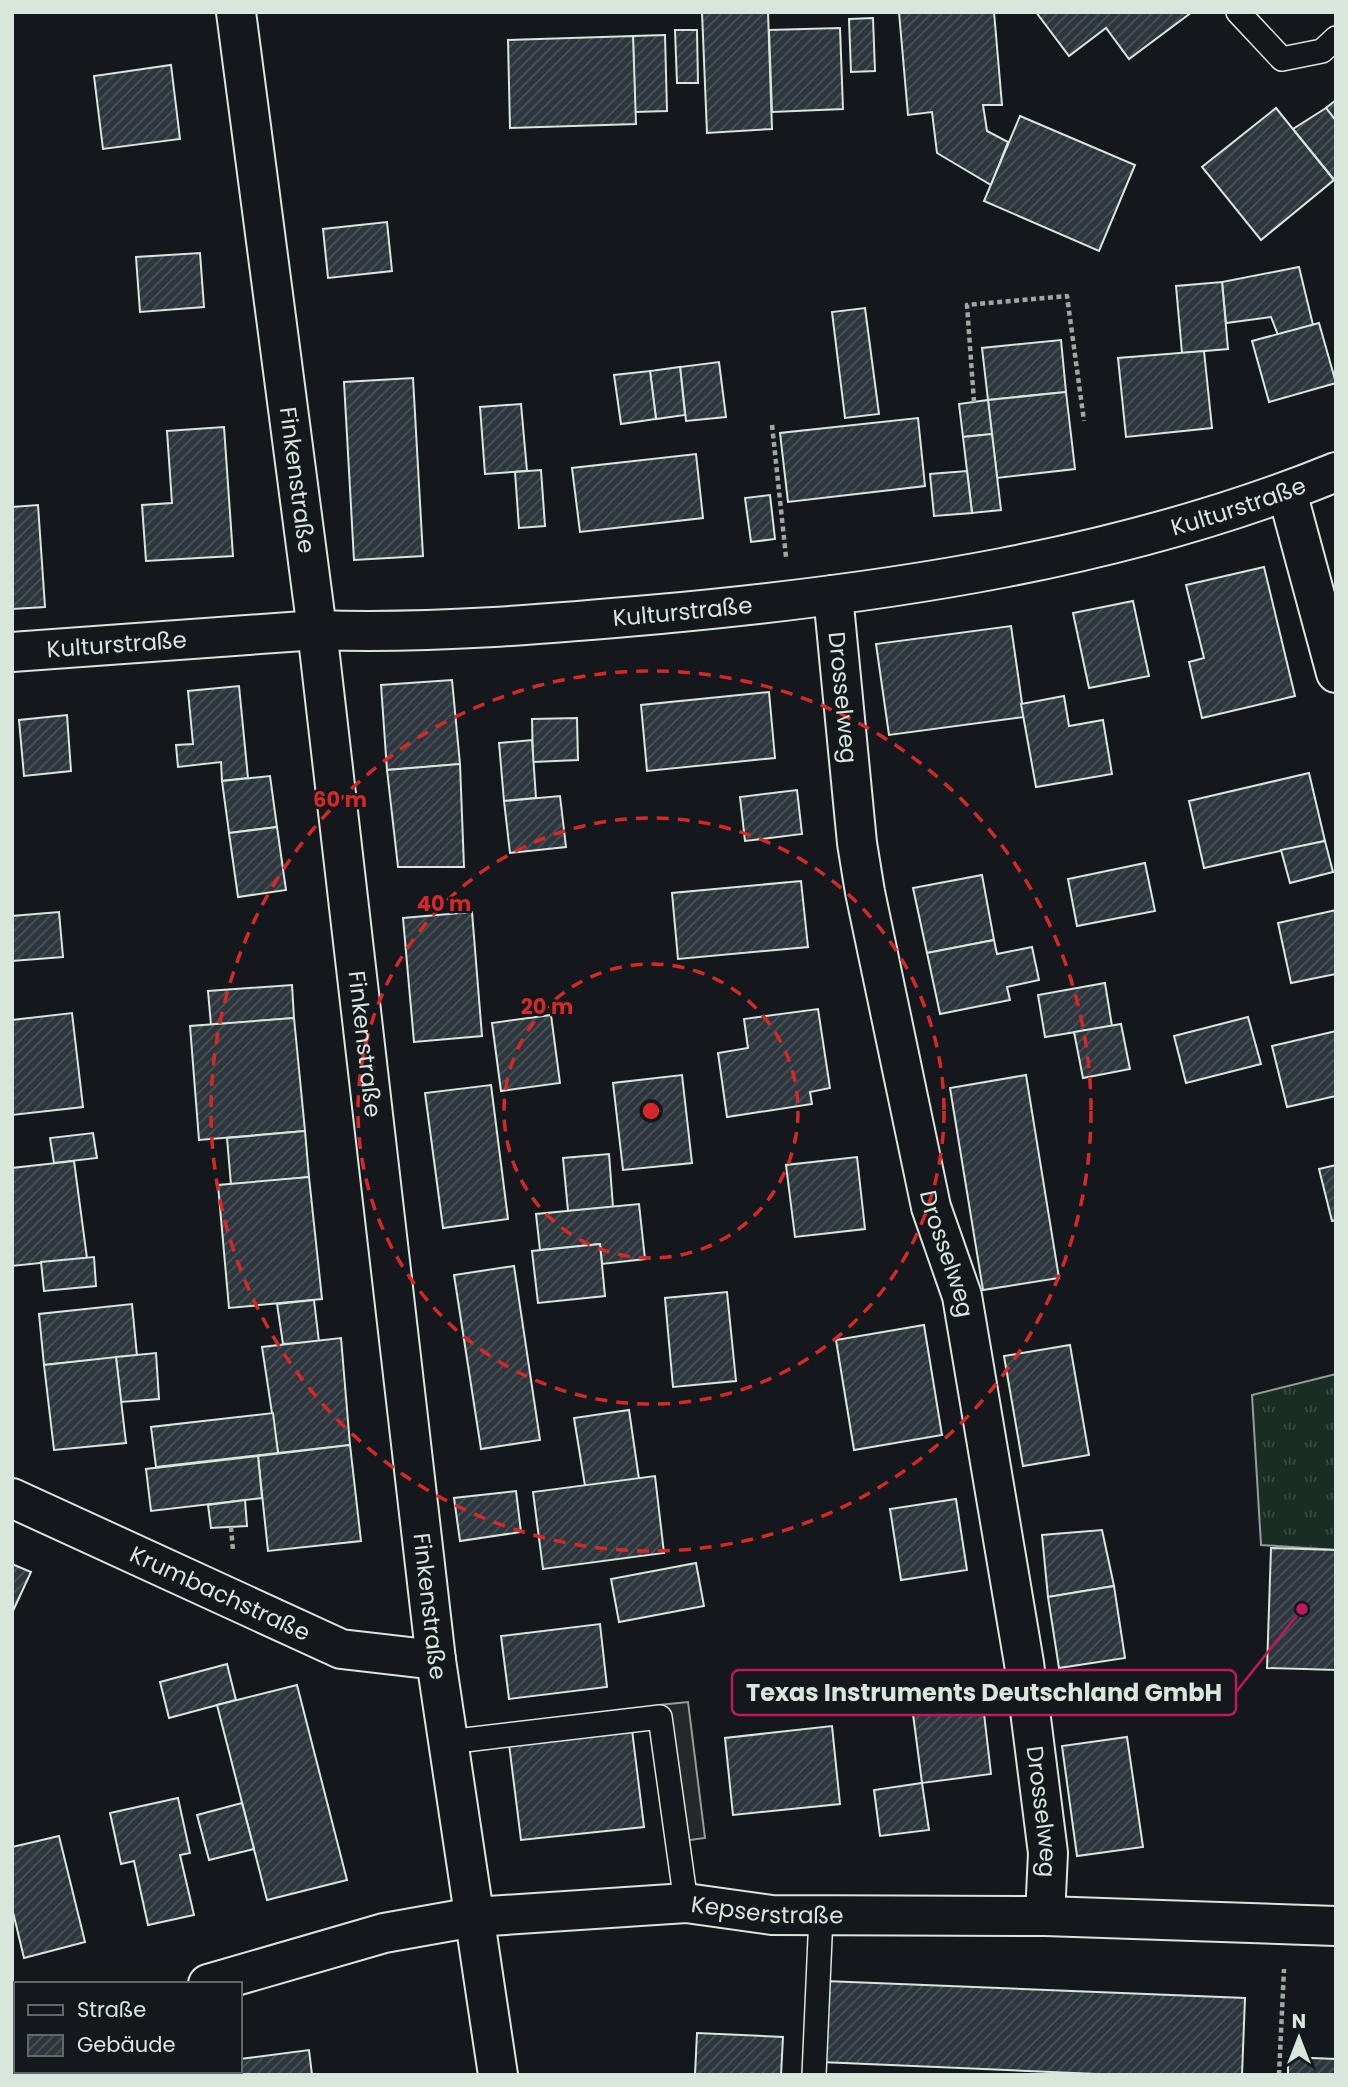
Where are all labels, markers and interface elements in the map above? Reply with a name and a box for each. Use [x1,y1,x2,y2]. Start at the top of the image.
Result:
street label: Finkenstraße [272,405,323,555]
street label: Kulturstraße [1167,469,1310,544]
street label: Kulturstraße [611,589,754,634]
street label: Kulturstraße [46,623,188,665]
street label: Drosselweg [821,630,865,765]
text: 60 m [313,785,367,814]
text: 40 m [417,889,471,918]
street label: Finkenstraße [340,969,389,1119]
text: 20 m [521,992,573,1021]
centre of rings [639,1099,663,1123]
street label: Drosselweg [912,1187,981,1320]
street label: Finkenstraße [405,1531,455,1682]
street label: Krumbachstraße [125,1538,315,1649]
callout: Texas Instruments Deutschland GmbH [732,1670,1236,1715]
text: Texas Instruments Deutschland GmbH [746,1676,1222,1709]
street label: Drosselweg [1019,1744,1064,1878]
street label: Kepserstraße [689,1888,844,1931]
legend [14,1982,242,2073]
text: Straße [77,1995,146,2024]
north arrow [1264,2003,1334,2073]
text: N [1292,2008,1306,2035]
text: Gebäude [77,2030,175,2059]

